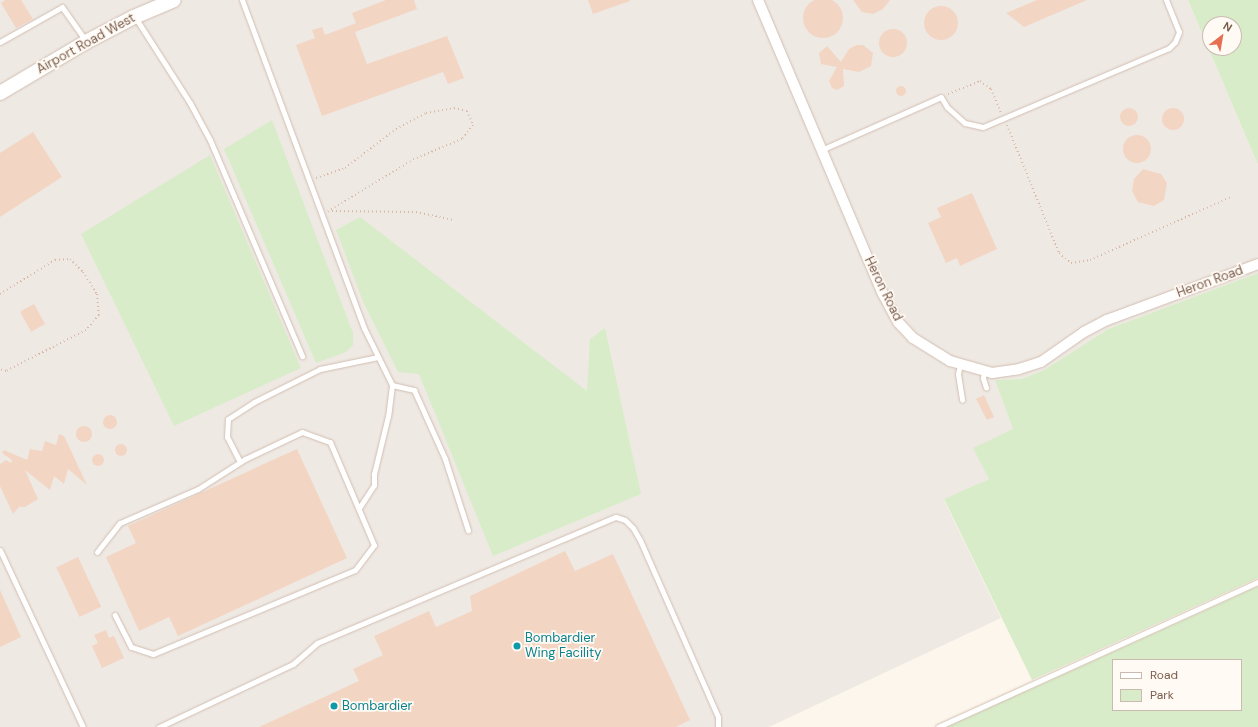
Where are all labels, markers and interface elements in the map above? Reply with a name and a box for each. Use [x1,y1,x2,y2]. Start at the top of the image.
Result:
street label: Airport Road West [34,10,138,78]
north arrow [1202,16,1242,56]
text: N [1221,19,1235,35]
street label: Heron Road [861,254,905,324]
street label: Heron Road [1175,263,1245,301]
place label: Bombardier Wing Facility [525,631,601,662]
marker: Bombardier Wing Facility [512,641,522,651]
legend [1112,659,1242,711]
text: Road [1150,667,1178,683]
text: Park [1150,687,1174,703]
place label: Bombardier [342,698,412,714]
marker: Bombardier [329,701,339,711]

